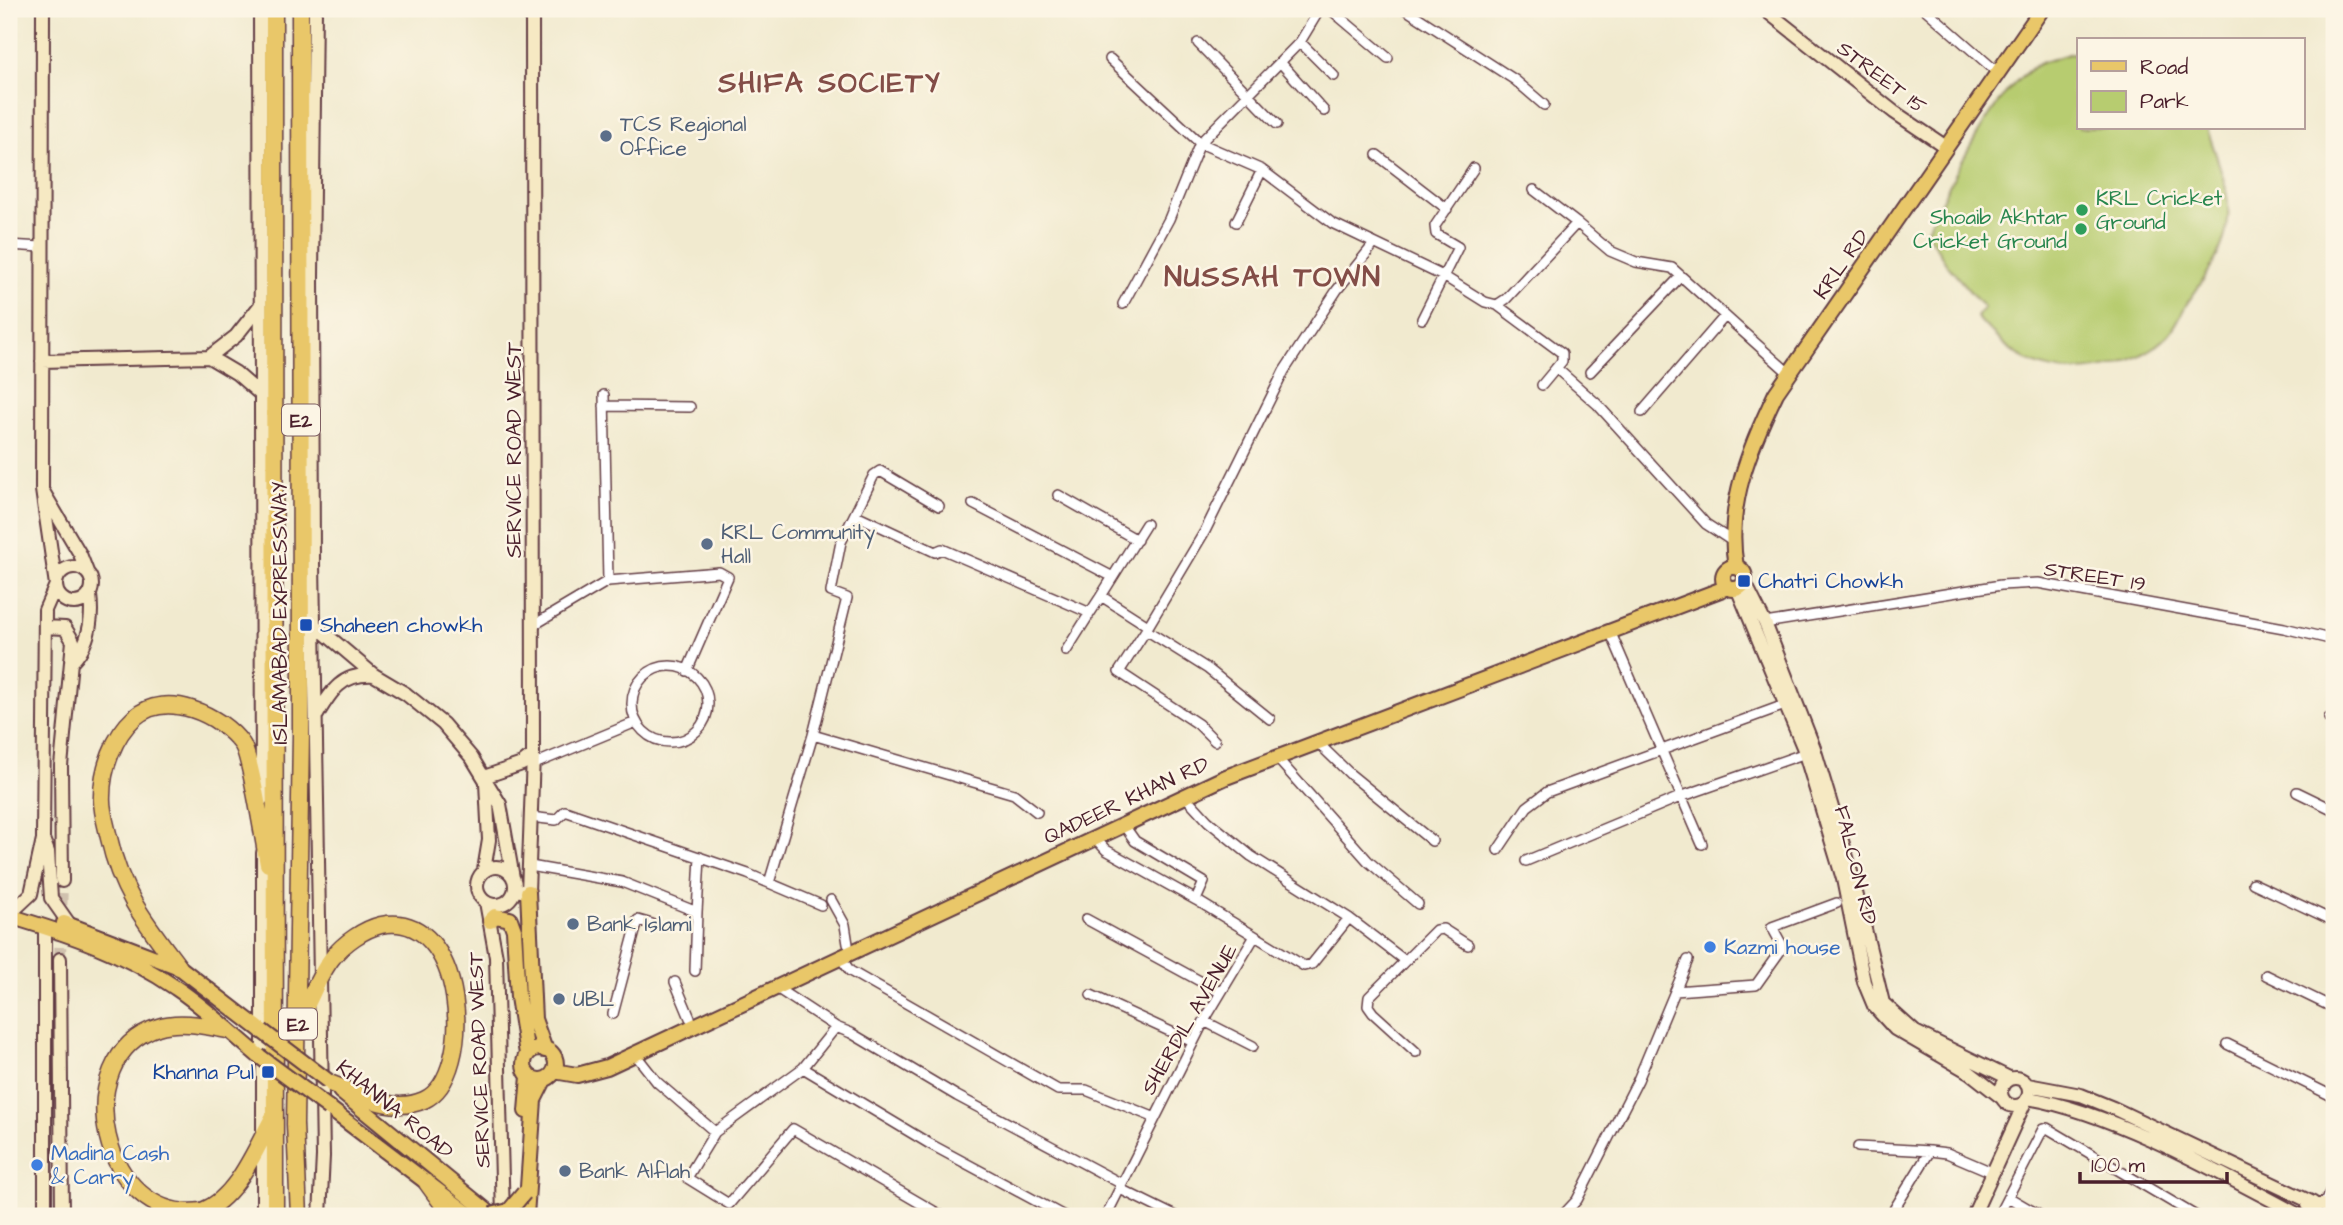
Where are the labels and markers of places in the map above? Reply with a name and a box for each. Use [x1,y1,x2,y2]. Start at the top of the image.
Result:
place label: TCS Regional Office [620,110,747,163]
marker: TCS Regional Office [598,128,614,144]
place label: KRL Cricket Ground [2096,184,2223,237]
marker: KRL Cricket Ground [2074,202,2090,218]
place label: Shoaib Akhtar Cricket Ground [1913,203,2067,256]
marker: Shoaib Akhtar Cricket Ground [2073,221,2089,237]
place label: KRL Community Hall [721,518,876,571]
marker: KRL Community Hall [699,536,715,552]
place label: Chatri Chowkh [1758,567,1904,596]
marker: Chatri Chowkh [1736,573,1752,589]
place label: Shaheen chowkh [320,611,483,640]
marker: Shaheen chowkh [298,617,314,633]
place label: Bank Islami [587,910,692,939]
marker: Bank Islami [565,916,581,932]
place label: Kazmi house [1724,933,1841,962]
marker: Kazmi house [1702,939,1718,955]
place label: UBL [573,985,615,1014]
marker: UBL [551,991,567,1007]
place label: Khanna Pul [153,1058,254,1087]
marker: Khanna Pul [260,1064,276,1080]
place label: Madina Cash & Carry [51,1139,170,1194]
marker: Madina Cash & Carry [29,1157,45,1173]
place label: Bank Alflah [579,1157,691,1186]
marker: Bank Alflah [557,1163,573,1179]

